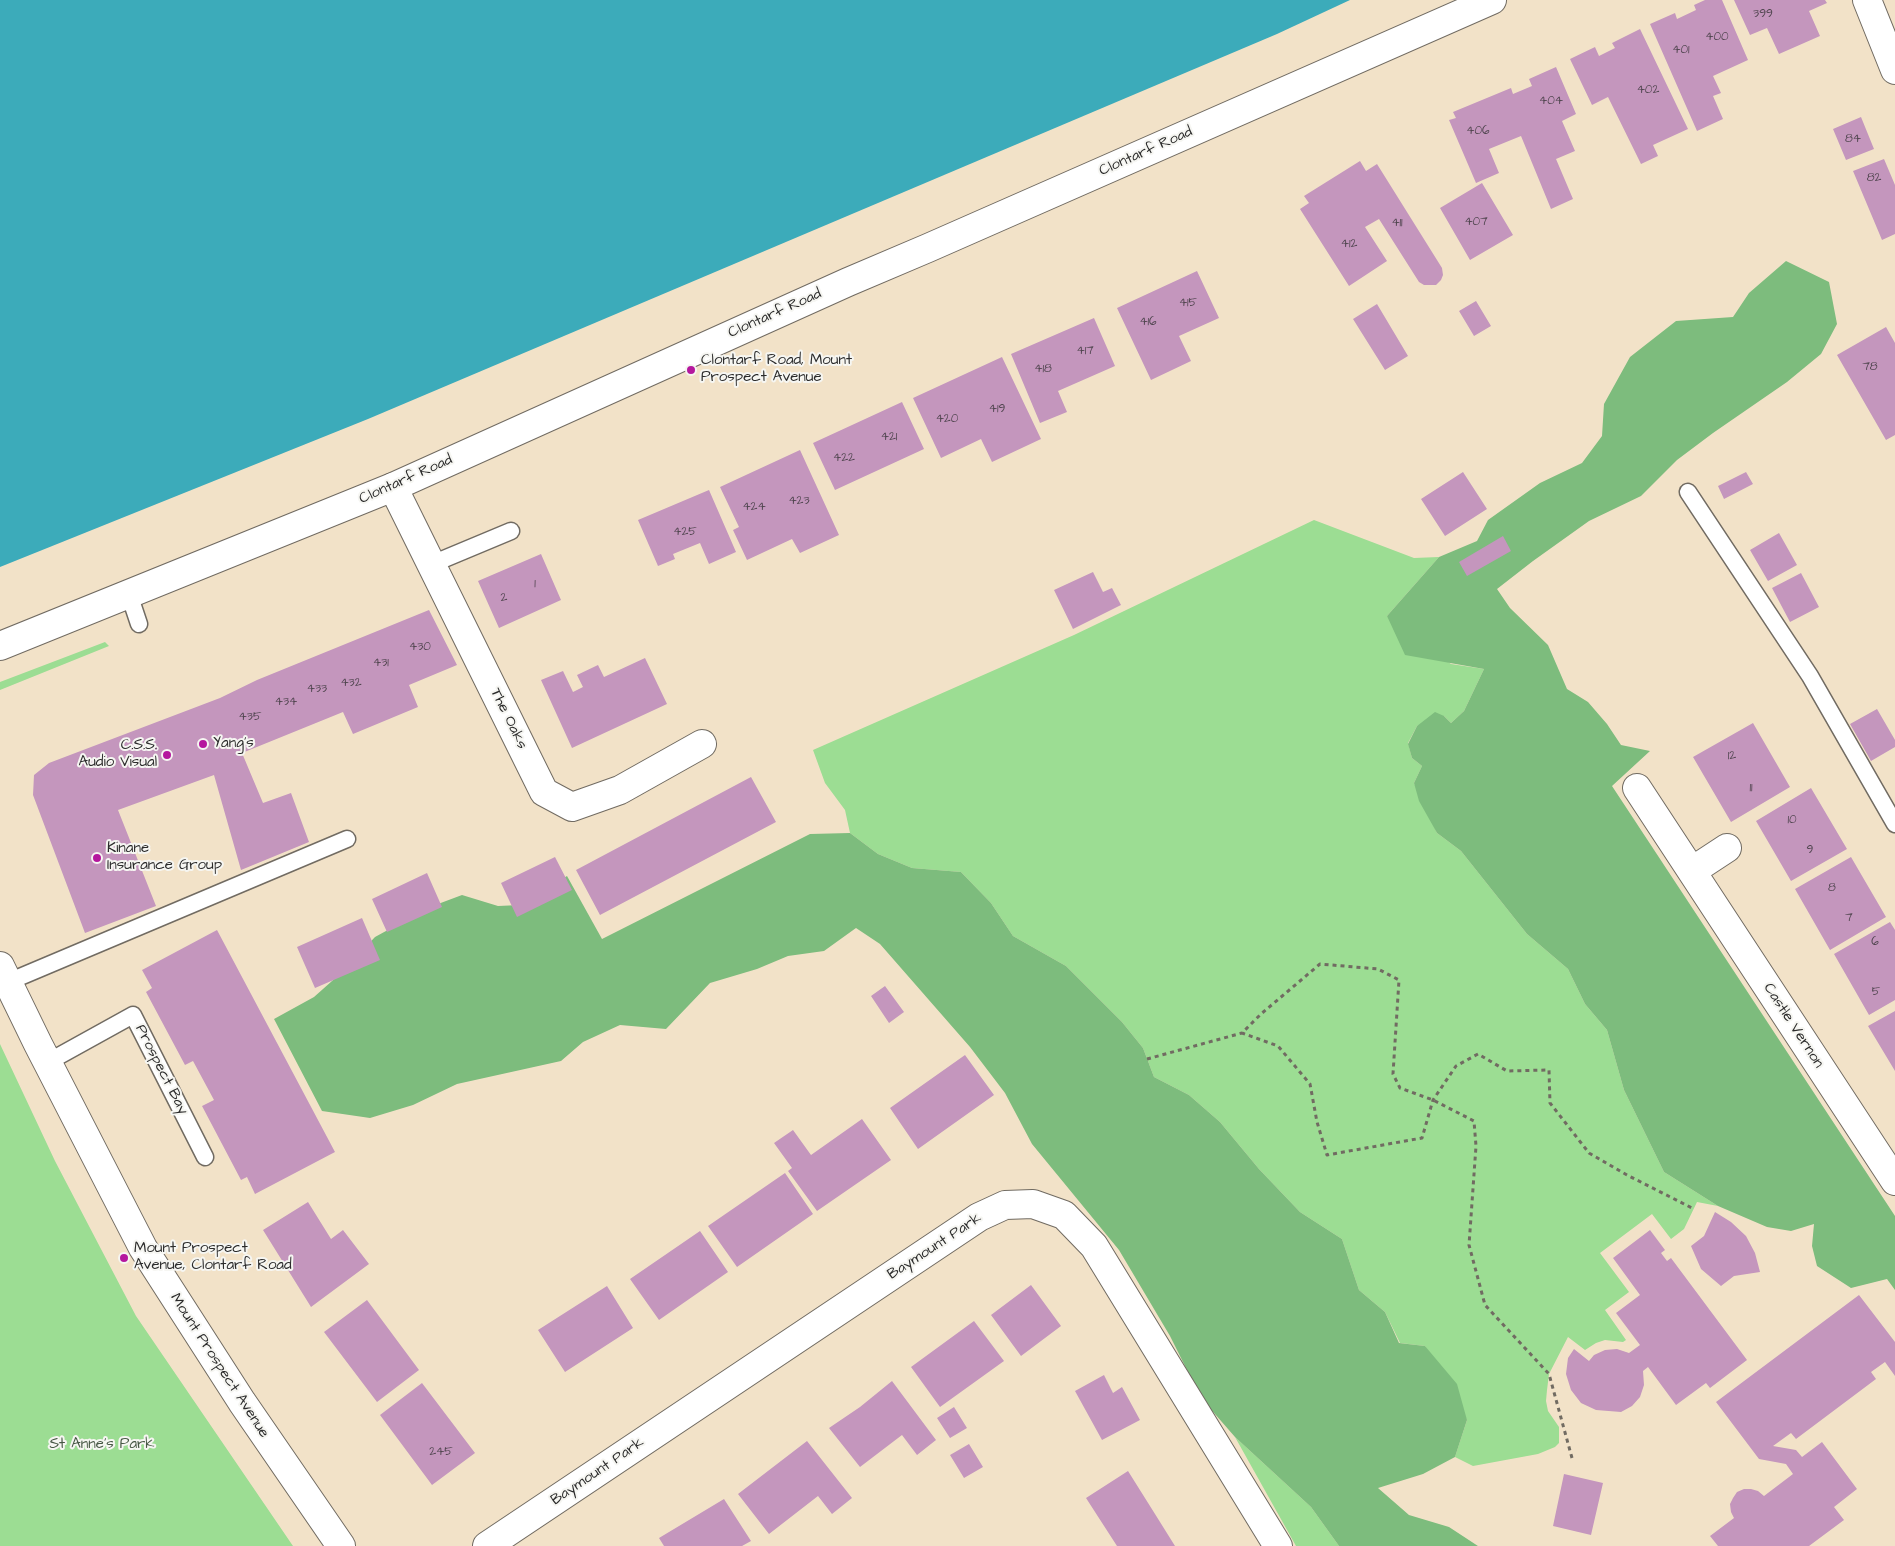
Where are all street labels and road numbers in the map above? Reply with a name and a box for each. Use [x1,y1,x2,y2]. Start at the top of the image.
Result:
street label: Clontarf Road [1097,123,1195,181]
street label: Clontarf Road [726,285,824,343]
street label: Clontarf Road [357,451,455,509]
street label: The Oaks [486,686,530,752]
street label: Castle Vernon [1759,980,1827,1072]
street label: Prospect Bay [131,1022,191,1118]
street label: Baymount Park [885,1210,985,1284]
street label: Mount Prospect Avenue [166,1290,272,1442]
street label: Baymount Park [548,1434,648,1510]

